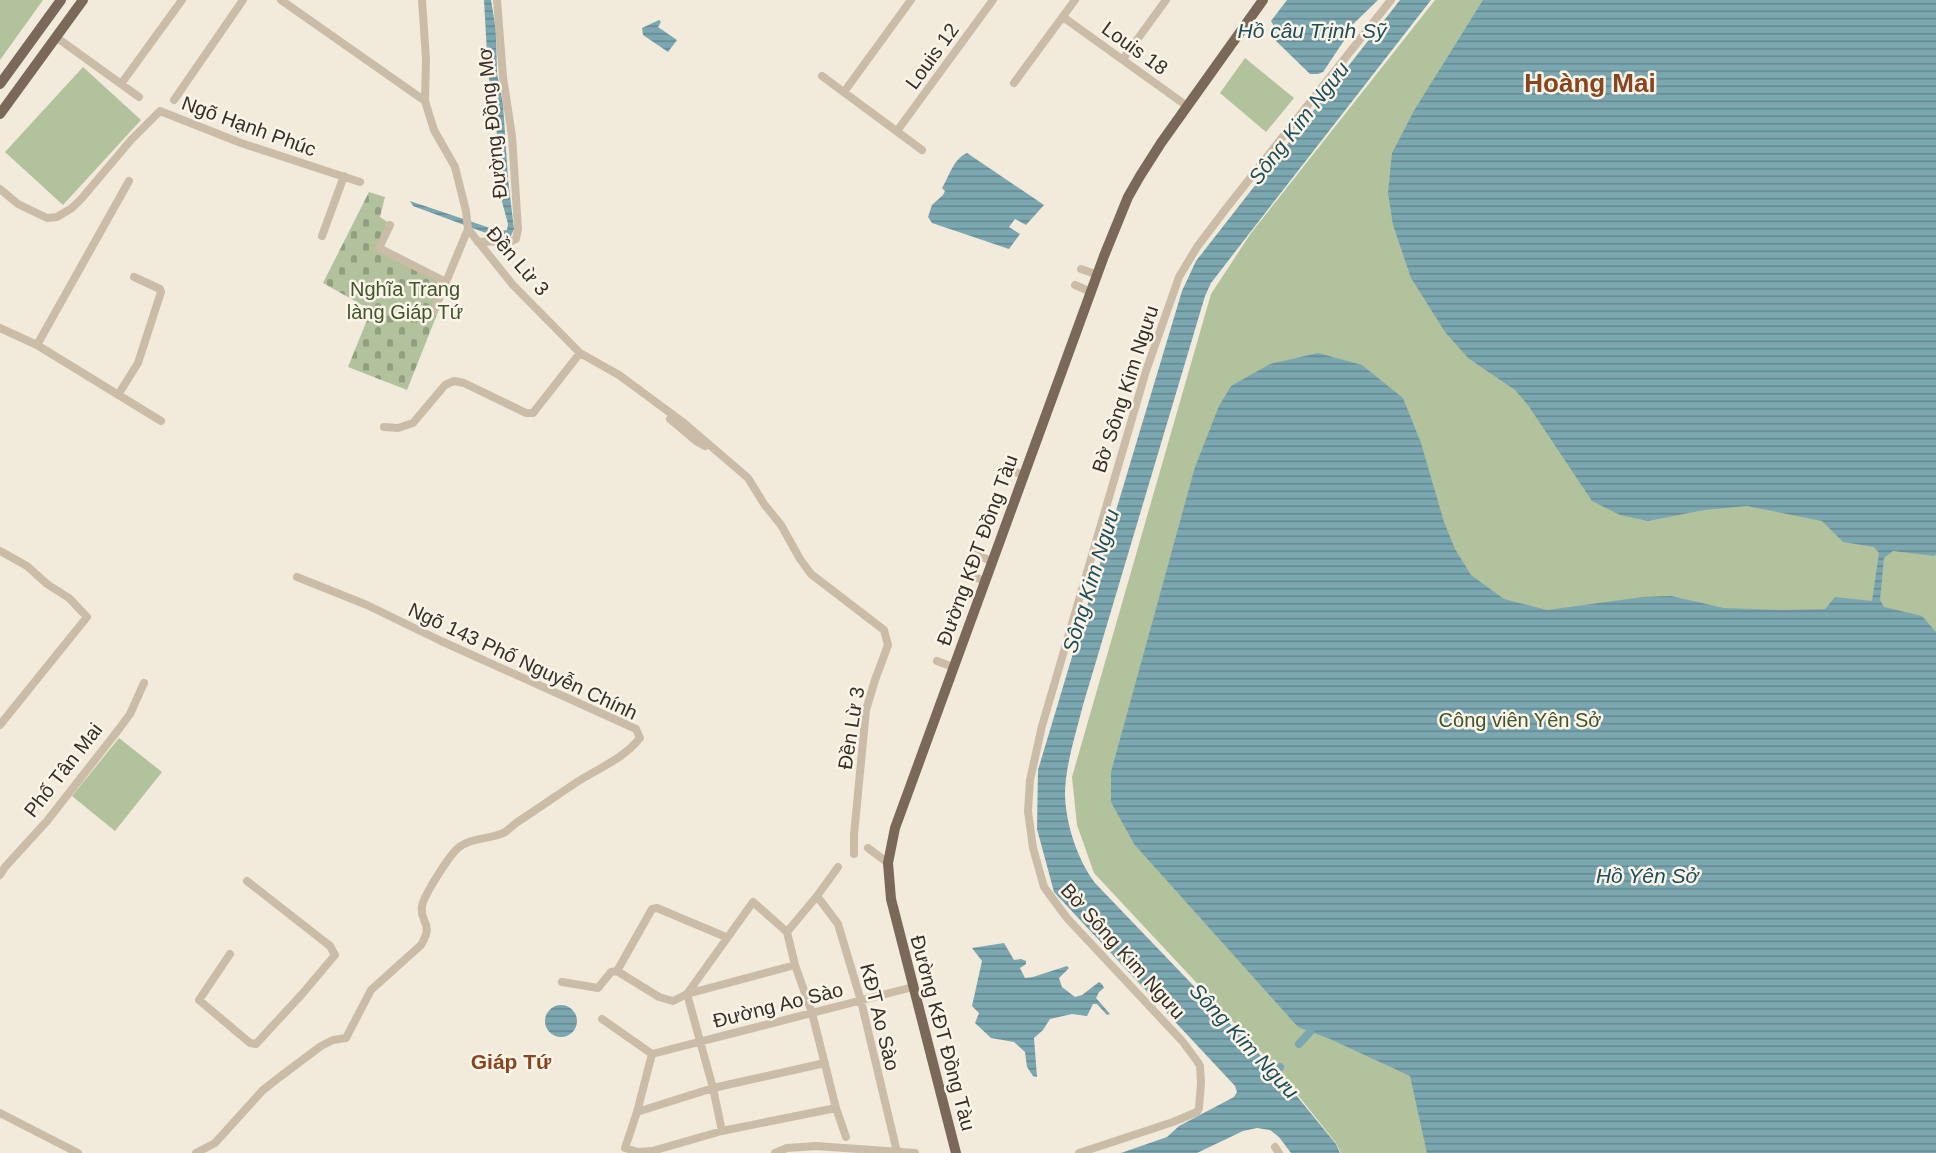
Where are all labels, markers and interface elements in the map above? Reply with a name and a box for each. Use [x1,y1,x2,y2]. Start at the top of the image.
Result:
street label: Louis 18 [1098,17,1172,79]
street label: Louis 12 [901,19,963,93]
water label: Hồ câu Trịnh Sỹ [1238,19,1388,42]
street label: Đường Đồng Mơ [473,46,511,200]
water label: Sông Kim Ngưu [1244,57,1354,188]
district label: Hoàng Mai [1524,68,1656,98]
street label: Ngõ Hạnh Phúc [179,92,319,160]
street label: Đền Lừ 3 [482,222,554,300]
park label: Nghĩa Trang làng Giáp Tứ [347,278,463,323]
street label: Bờ Sông Kim Ngưu [1088,303,1162,475]
street label: Đường KĐT Đồng Tàu [932,452,1022,648]
water label: Sông Kim Ngưu [1058,506,1123,655]
street label: Ngõ 143 Phố Nguyễn Chính [405,598,641,724]
street label: Đền Lừ 3 [834,685,868,771]
park label: Công viên Yên Sở [1439,709,1601,731]
street label: Phố Tân Mai [20,719,106,821]
water label: Hồ Yên Sở [1596,864,1700,887]
street label: Bờ Sông Kim Ngưu [1056,879,1190,1023]
street label: Đường KĐT Đồng Tàu [906,933,980,1133]
street label: KĐT Ao Sào [856,961,904,1073]
street label: Đường Ao Sào [711,978,845,1032]
water label: Sông Kim Ngưu [1185,978,1304,1103]
district label: Giáp Tứ [471,1050,552,1073]

